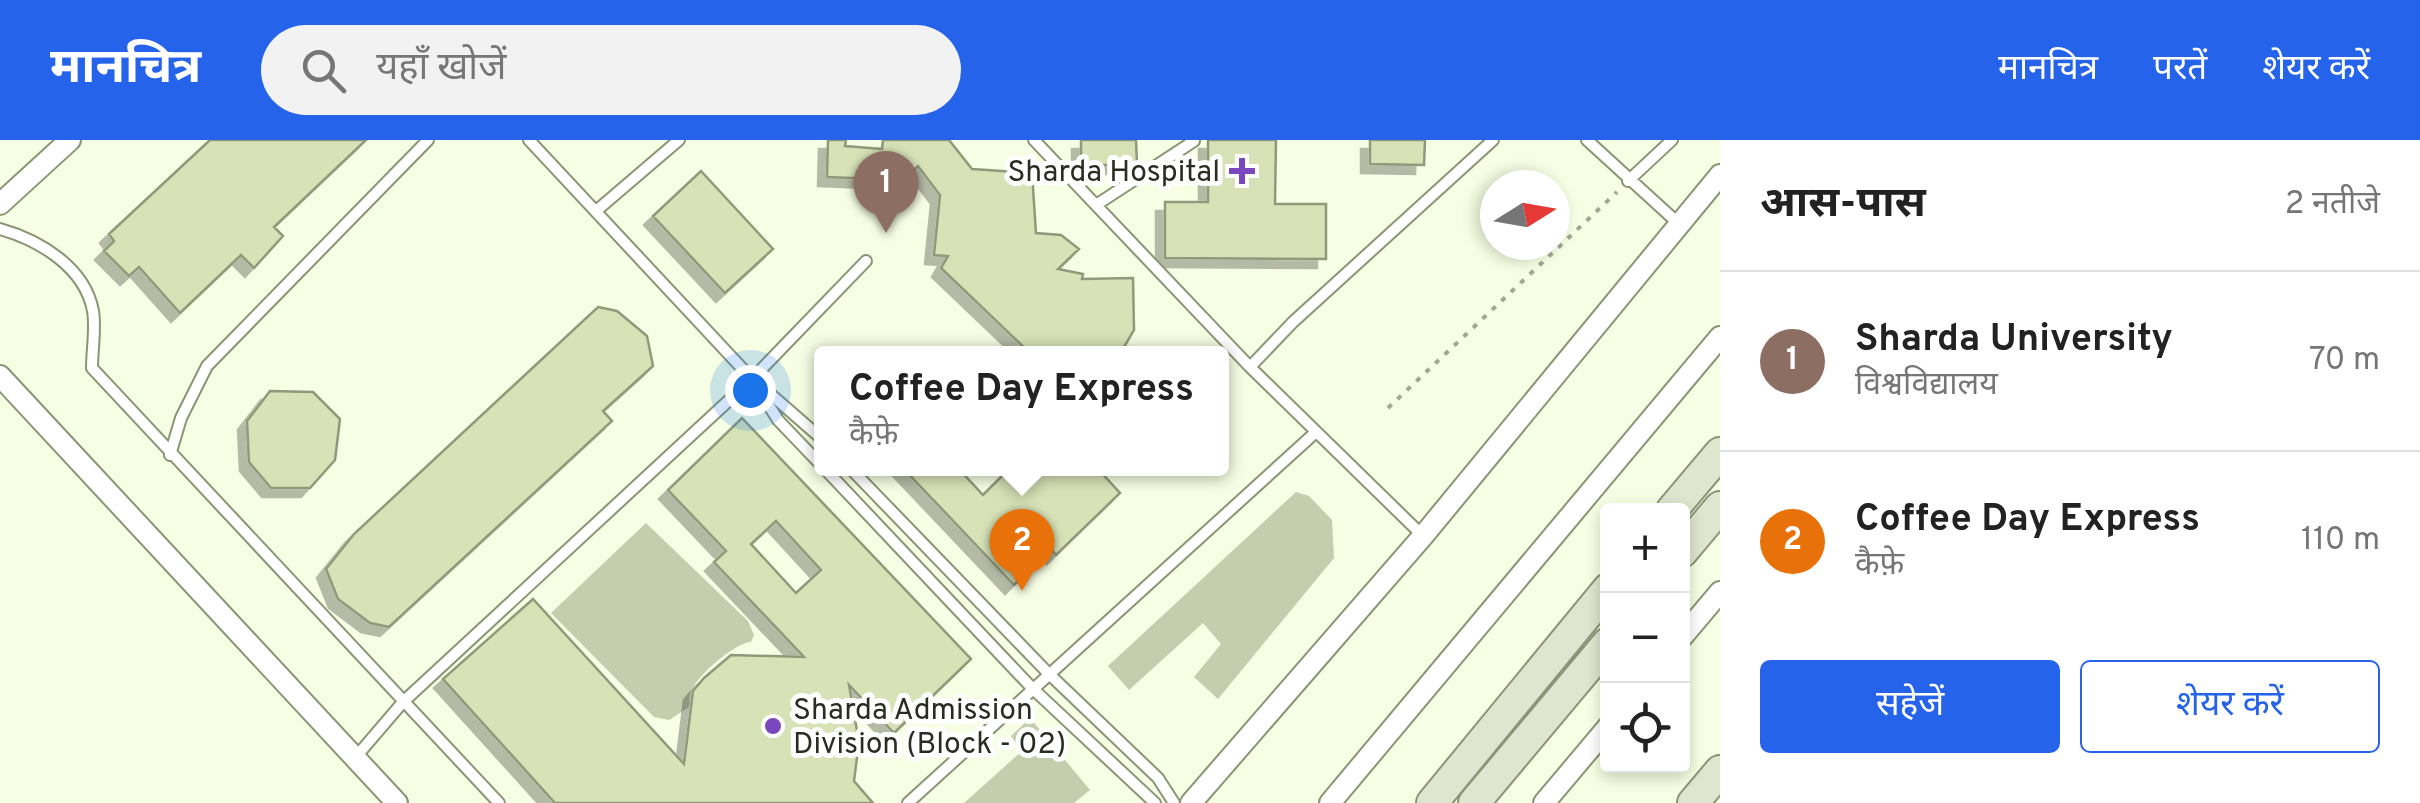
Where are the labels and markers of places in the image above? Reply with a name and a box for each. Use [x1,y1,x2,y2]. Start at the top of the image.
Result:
pin: 1 [854,151,918,233]
place label: Sharda Hospital [1007,155,1220,192]
marker: Sharda Hospital [1229,158,1255,184]
pin: 2 [990,508,1054,591]
place label: Sharda Admission Division (Block - 02) [793,693,1066,764]
marker: Sharda Admission Division (Block - 02) [762,715,784,737]

